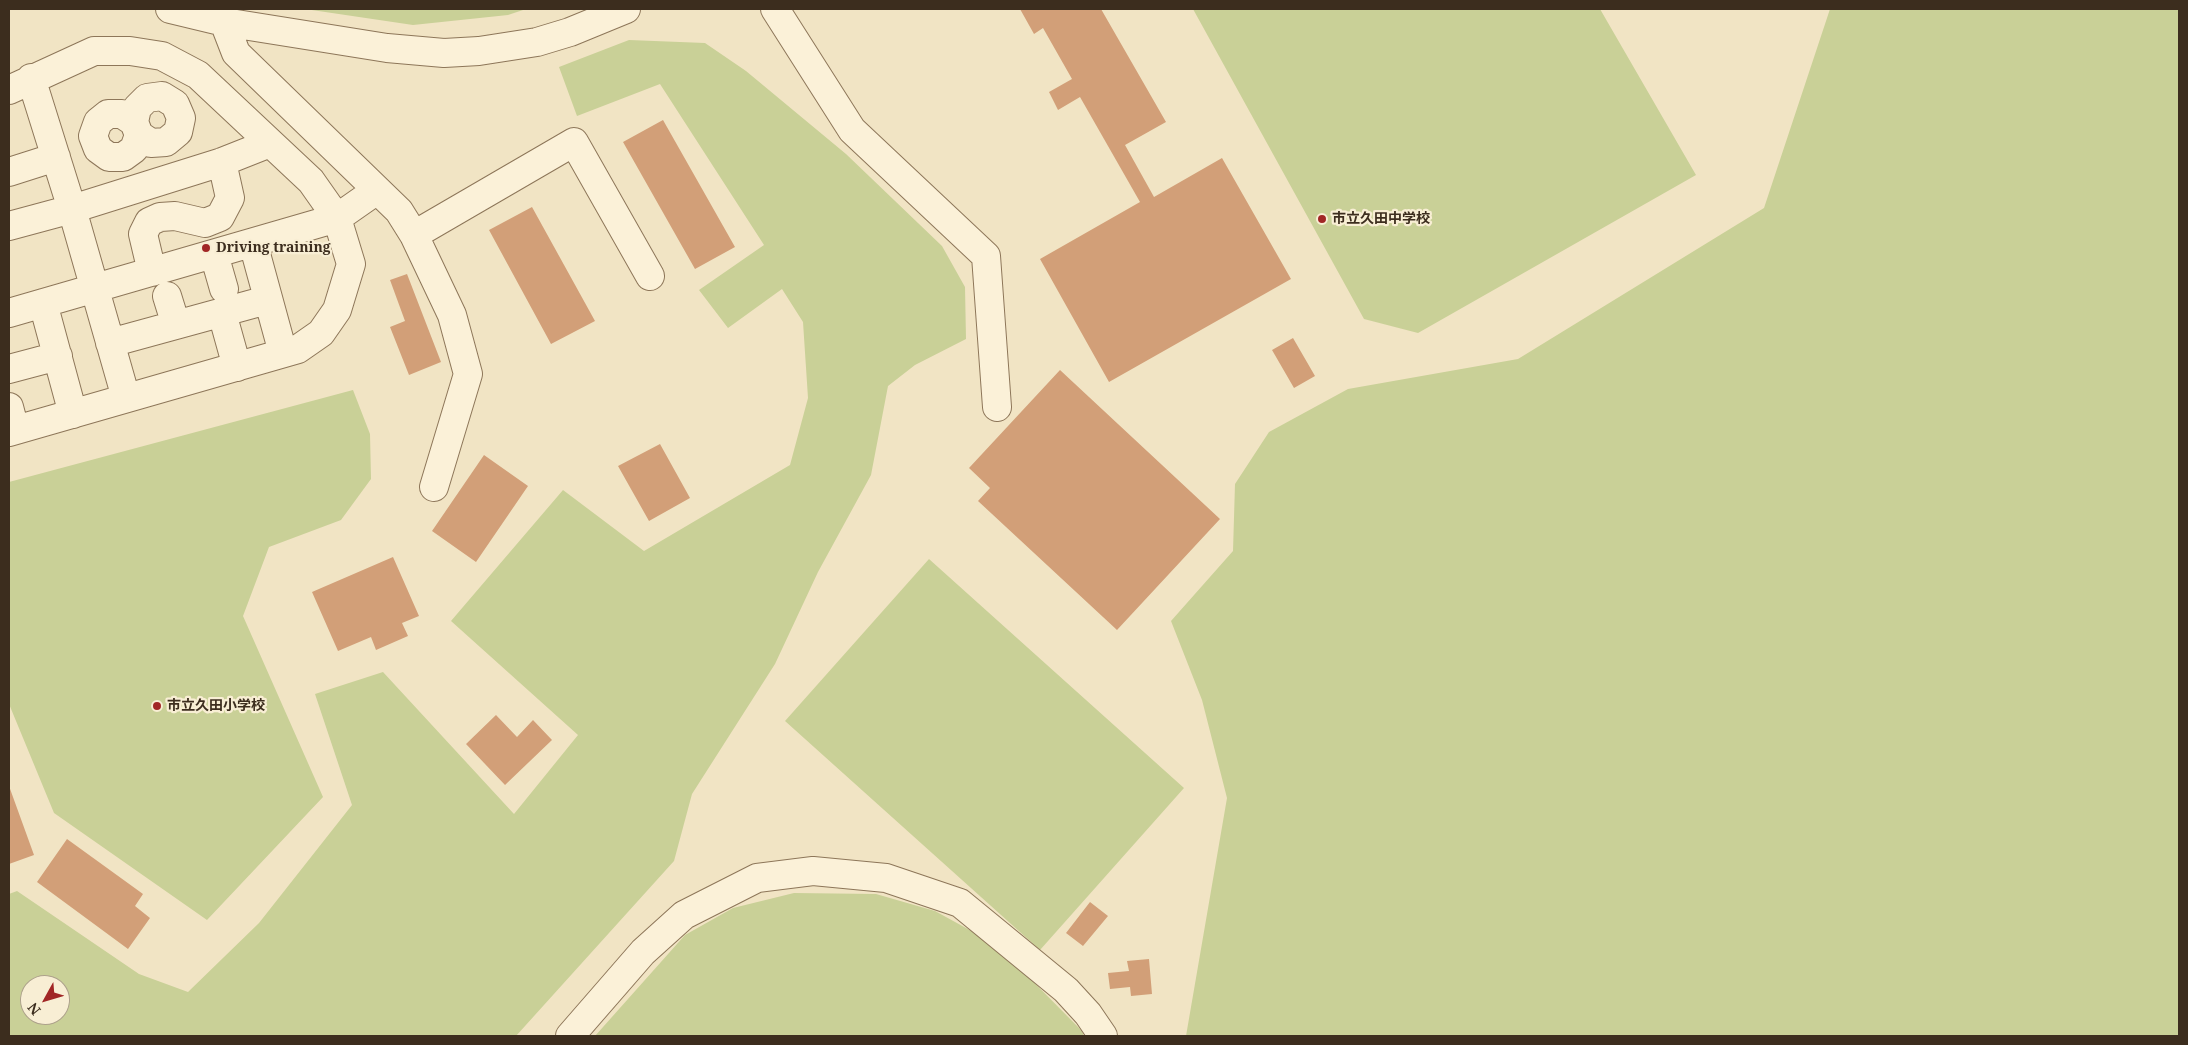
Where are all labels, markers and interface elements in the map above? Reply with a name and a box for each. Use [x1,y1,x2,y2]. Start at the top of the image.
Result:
place label: 市立久田中学校 [1332,211,1430,227]
marker: 市立久田中学校 [1316,213,1328,225]
place label: Driving training [216,240,331,256]
marker: Driving training [200,242,212,254]
place label: 市立久田小学校 [167,698,265,714]
marker: 市立久田小学校 [151,700,163,712]
north arrow [20,975,70,1025]
text: N [23,999,45,1019]

